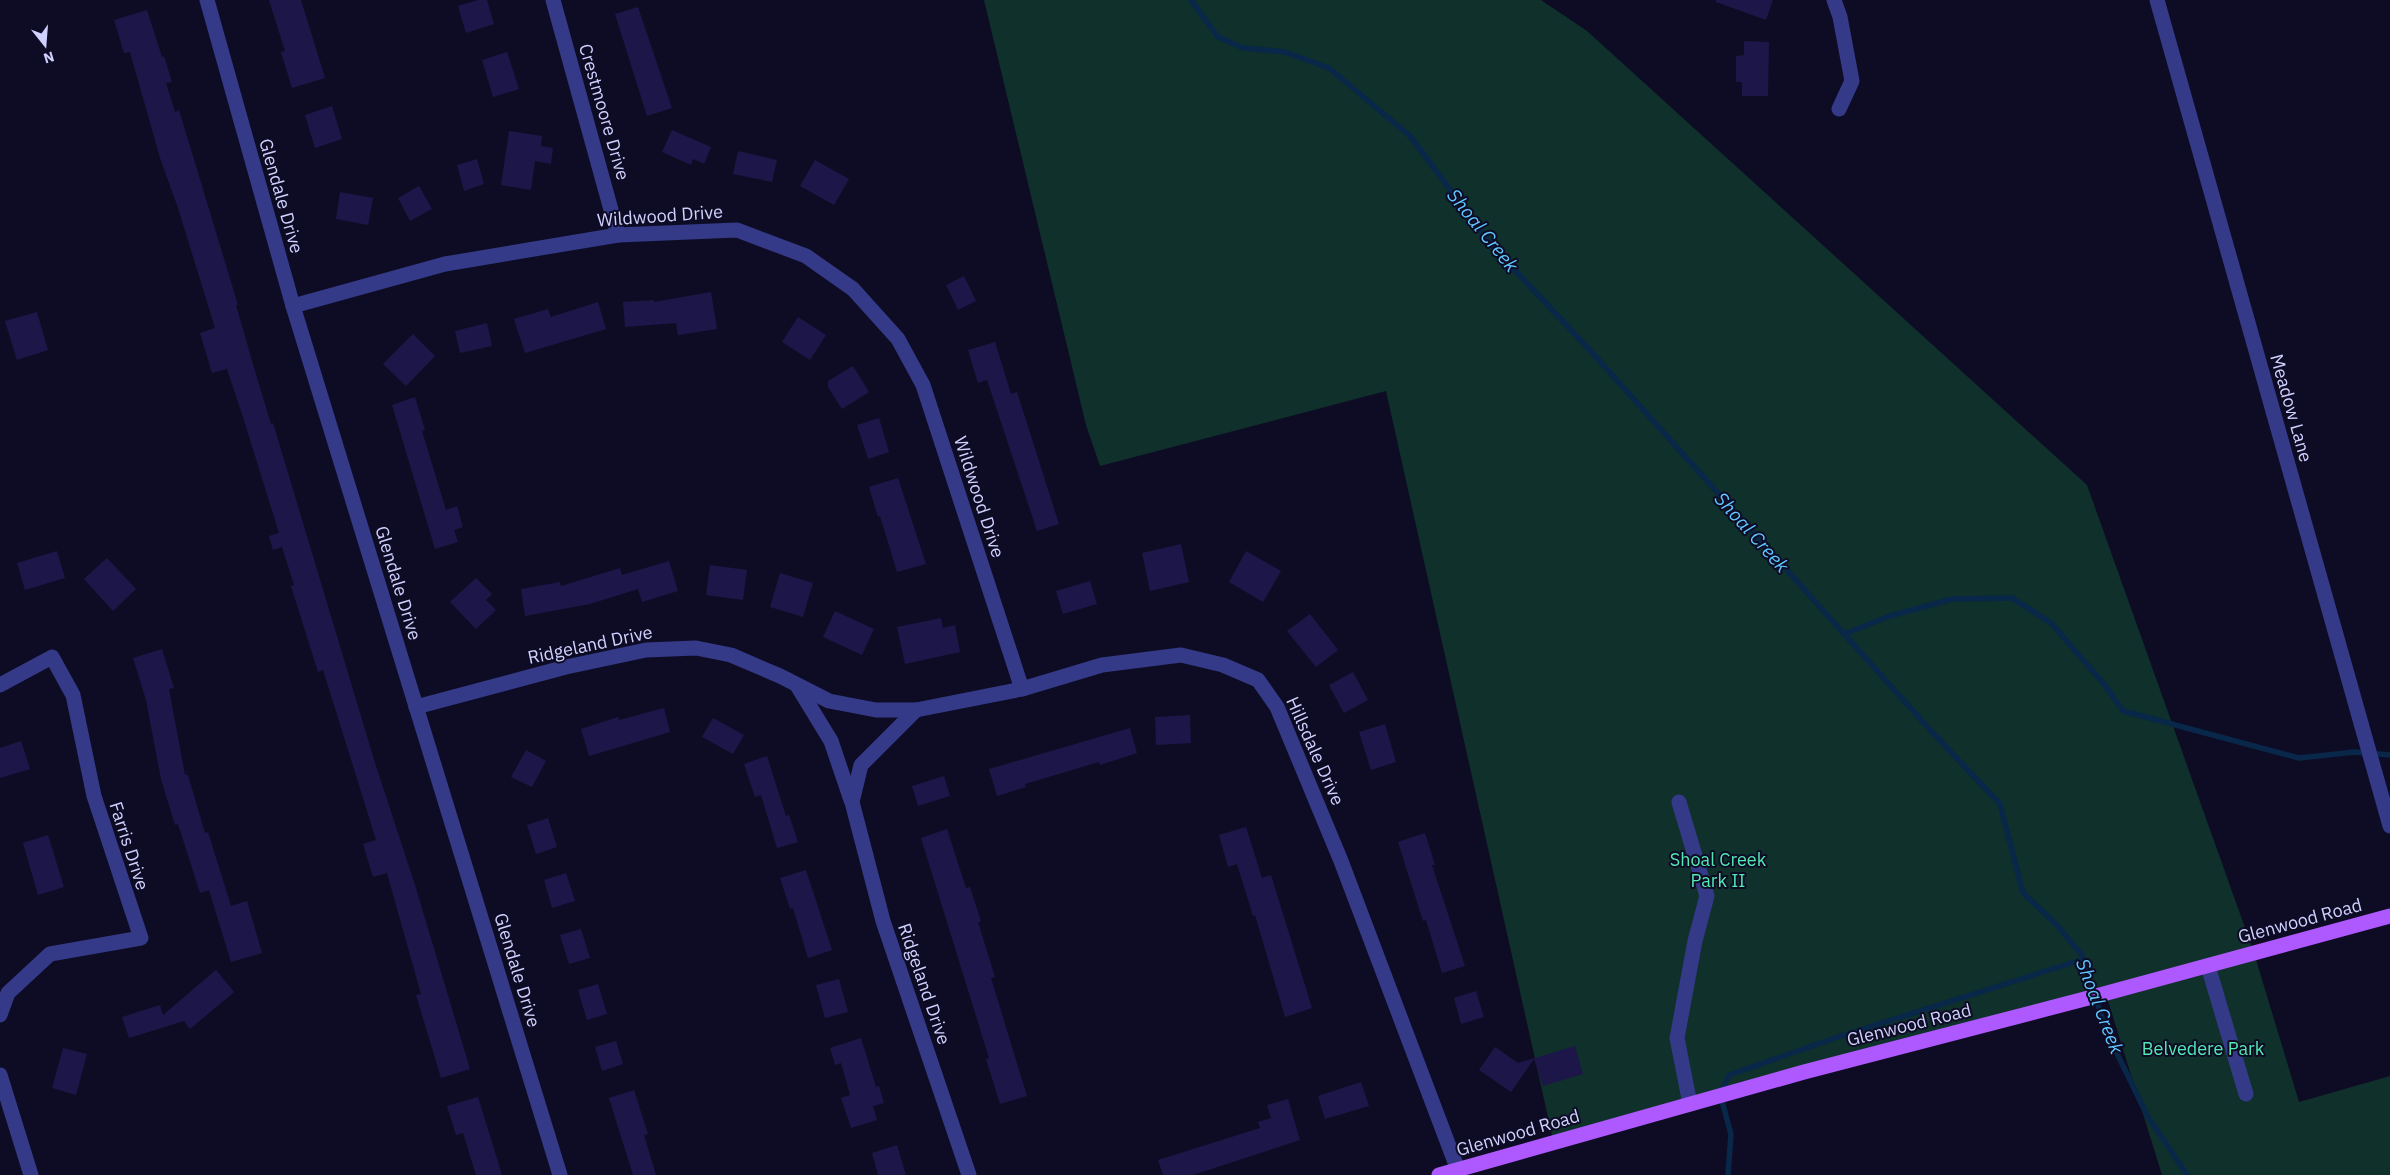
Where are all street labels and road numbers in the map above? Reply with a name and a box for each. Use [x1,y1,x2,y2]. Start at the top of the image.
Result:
street label: Crestmoore Drive [574,41,635,183]
street label: Glendale Drive [254,136,309,256]
street label: Wildwood Drive [596,200,724,231]
street label: Meadow Lane [2265,351,2318,465]
street label: Wildwood Drive [949,433,1010,561]
street label: Glendale Drive [370,523,427,643]
street label: Ridgeland Drive [525,620,654,669]
street label: Hillsdale Drive [1281,693,1350,809]
street label: Farris Drive [104,799,155,893]
street label: Glenwood Road [2235,893,2364,948]
street label: Glendale Drive [489,910,546,1030]
street label: Ridgeland Drive [893,920,956,1048]
street label: Glenwood Road [1844,998,1973,1051]
street label: Glenwood Road [1453,1104,1582,1161]

